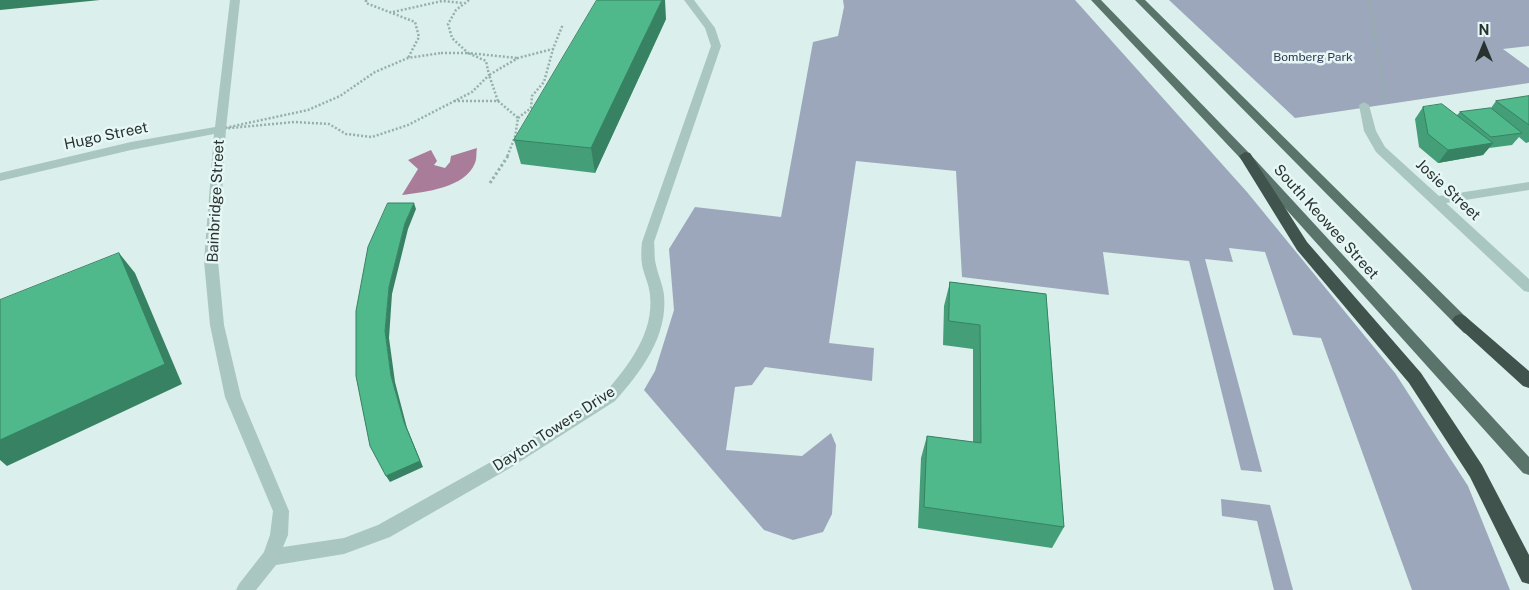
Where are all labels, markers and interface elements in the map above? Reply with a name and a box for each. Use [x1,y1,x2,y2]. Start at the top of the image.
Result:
north arrow [1459,20,1509,70]
text: N [1479,22,1489,38]
park label: Bomberg Park [1273,50,1353,64]
street label: Hugo Street [62,118,150,154]
street label: Bainbridge Street [204,139,228,263]
street label: Josie Street [1412,156,1484,224]
street label: South Keowee Street [1270,161,1382,283]
street label: Dayton Towers Drive [489,383,619,475]

